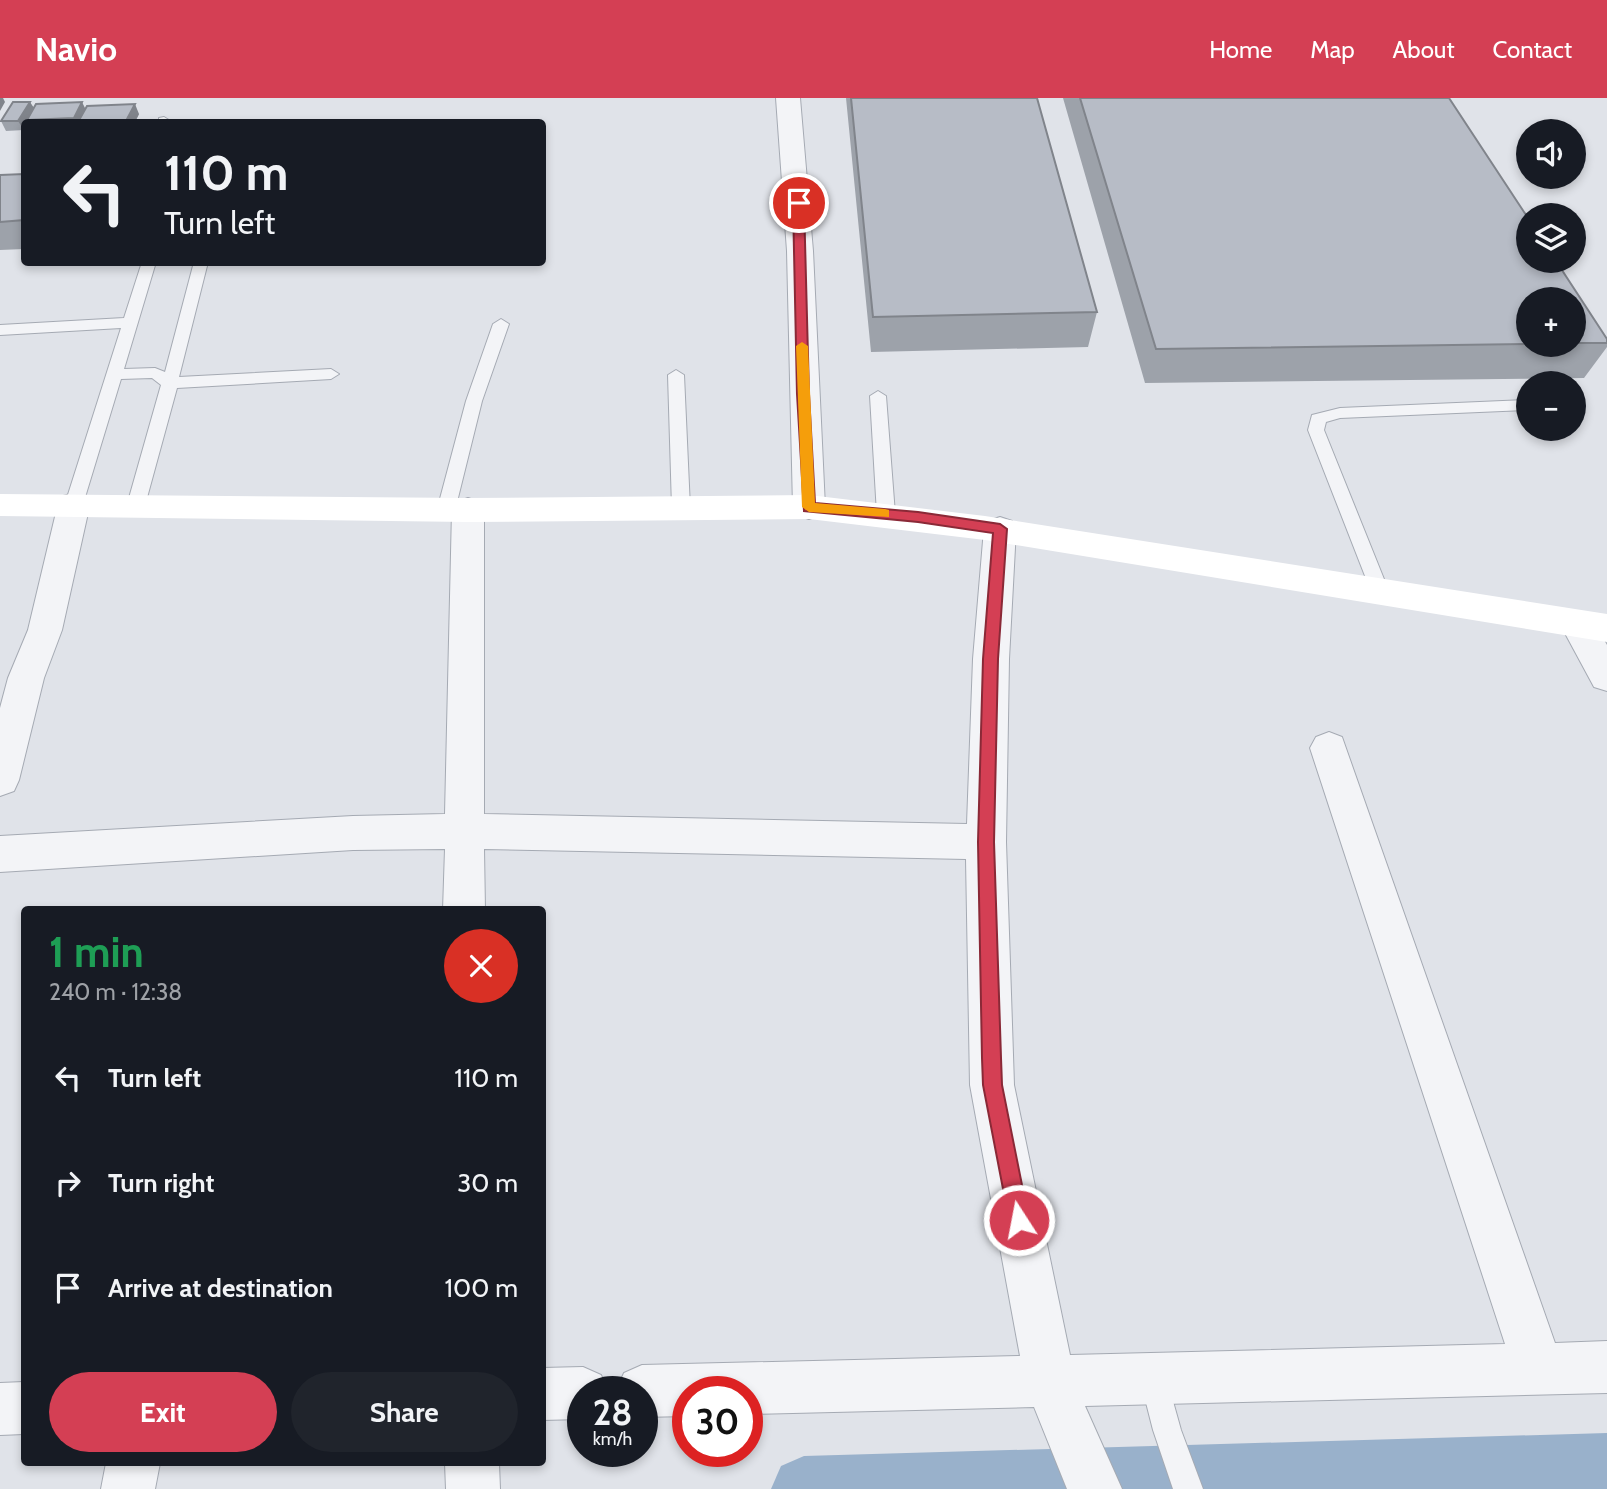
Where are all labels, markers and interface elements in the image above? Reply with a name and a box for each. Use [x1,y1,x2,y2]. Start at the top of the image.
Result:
text: Navio [35,29,117,69]
text: Home [1209,35,1272,64]
text: Map [1310,35,1355,64]
text: About [1393,35,1455,64]
text: Contact [1493,35,1572,64]
map controls [1516,119,1586,441]
button: sound [1516,119,1586,189]
text: 110 m [164,143,288,202]
icon: left [49,147,140,238]
pin [769,173,829,233]
icon: arrive [780,184,818,222]
text: Turn left [164,203,275,242]
button: layers [1516,203,1586,273]
button: + [1516,287,1586,357]
button: − [1516,371,1586,441]
text: 1 min [49,926,144,978]
button: close [444,929,518,1003]
text: 240 m · 12:38 [49,978,182,1006]
icon: left [49,1059,87,1097]
text: Turn left [108,1062,201,1094]
text: 110 m [454,1062,518,1094]
icon: right [49,1164,87,1202]
text: Turn right [108,1167,214,1199]
text: 30 m [457,1167,518,1199]
position arrow [982,1183,1056,1257]
icon: arrive [49,1269,87,1307]
text: Arrive at destination [108,1272,333,1304]
text: 100 m [445,1272,518,1304]
button: Exit [49,1372,277,1452]
button: Share [291,1372,518,1452]
speed limit sign: 30 [672,1376,763,1467]
text: 28 [593,1391,632,1434]
text: km/h [593,1428,632,1450]

